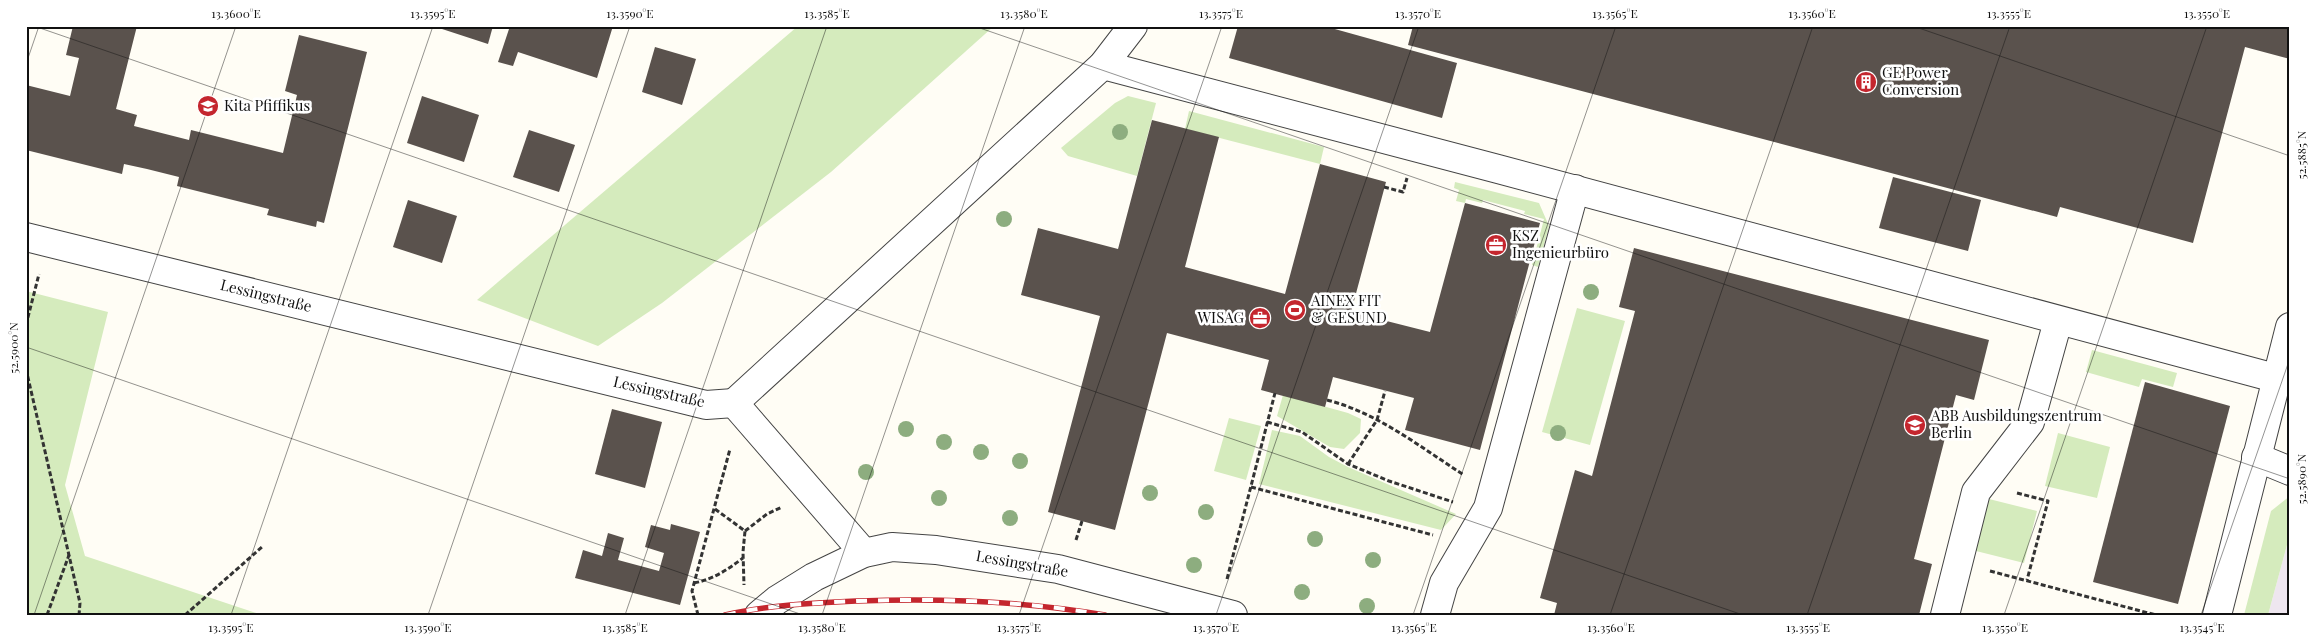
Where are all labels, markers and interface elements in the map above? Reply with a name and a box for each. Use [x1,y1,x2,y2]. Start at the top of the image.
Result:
text: 13.3600°E [211,5,261,21]
text: 13.3595°E [410,5,456,21]
text: 13.3590°E [606,5,654,21]
text: 13.3585°E [804,5,850,21]
text: 13.3580°E [1000,5,1048,21]
text: 13.3575°E [1199,5,1243,21]
text: 13.3570°E [1395,5,1441,21]
text: 13.3565°E [1592,5,1638,21]
text: 13.3560°E [1788,5,1836,21]
text: 13.3555°E [1987,5,2031,21]
text: 13.3550°E [2184,5,2230,21]
place label: GE Power Conversion [1882,62,1959,99]
building icon: GE Power Conversion [1854,70,1878,94]
school or university icon: Kita Pfiffikus [196,94,220,118]
place label: Kita Pfiffikus [224,95,310,115]
text: 52.5885°N [2293,130,2309,179]
place label: KSZ Ingenieurbüro [1512,225,1609,262]
office icon: KSZ Ingenieurbüro [1484,233,1508,257]
street label: Lessingstraße [219,274,314,316]
place label: AINEX FIT & GESUND [1310,290,1387,327]
sports icon: AINEX FIT & GESUND [1283,298,1307,322]
office icon: WISAG [1248,306,1272,330]
place label: WISAG [1196,307,1244,327]
text: 52.5900°N [5,322,21,374]
street label: Lessingstraße [611,371,707,411]
place label: ABB Ausbildungszentrum Berlin [1930,405,2103,442]
school or university icon: ABB Ausbildungszentrum Berlin [1903,413,1927,437]
text: 52.5890°N [2293,453,2309,504]
street label: Lessingstraße [974,545,1070,581]
text: 13.3595°E [208,619,254,635]
text: 13.3590°E [404,619,452,635]
text: 13.3585°E [602,619,648,635]
text: 13.3580°E [798,619,846,635]
text: 13.3575°E [997,619,1041,635]
text: 13.3570°E [1193,619,1239,635]
text: 13.3565°E [1391,619,1437,635]
text: 13.3560°E [1587,619,1635,635]
text: 13.3555°E [1786,619,1830,635]
text: 13.3550°E [1982,619,2028,635]
text: 13.3545°E [2179,619,2225,635]

